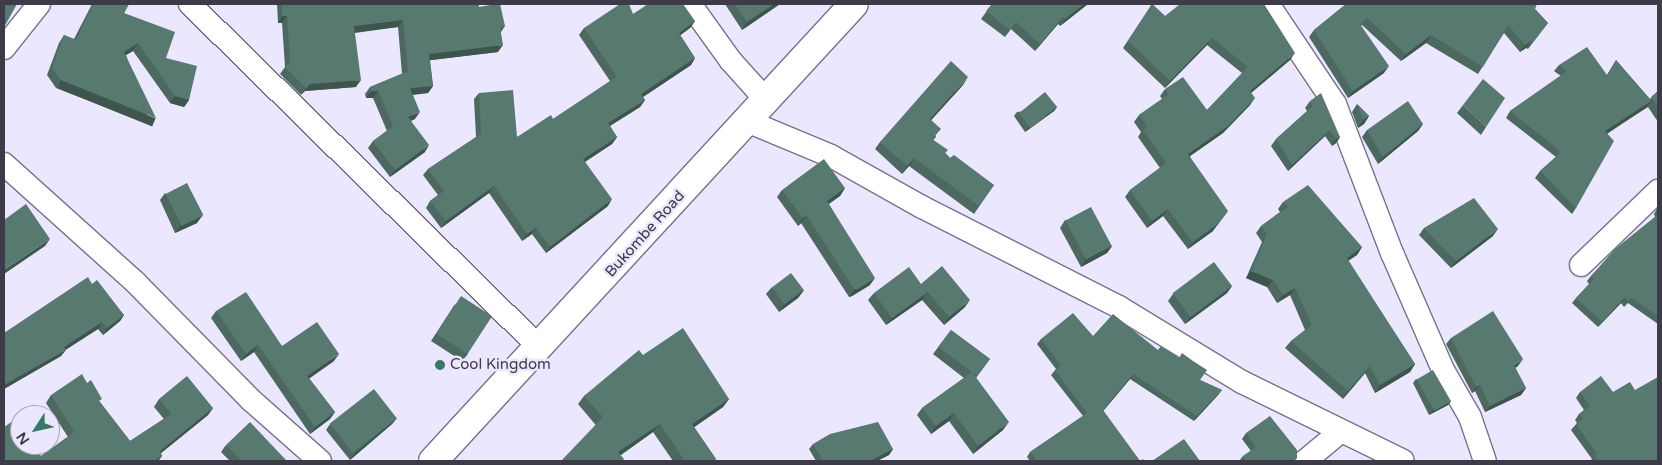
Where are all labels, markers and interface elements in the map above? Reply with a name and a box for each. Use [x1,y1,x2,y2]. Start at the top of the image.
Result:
street label: Bukombe Road [602,187,688,281]
place label: Cool Kingdom [450,356,551,374]
marker: Cool Kingdom [434,359,446,371]
north arrow [10,405,60,455]
text: N [13,429,33,448]

